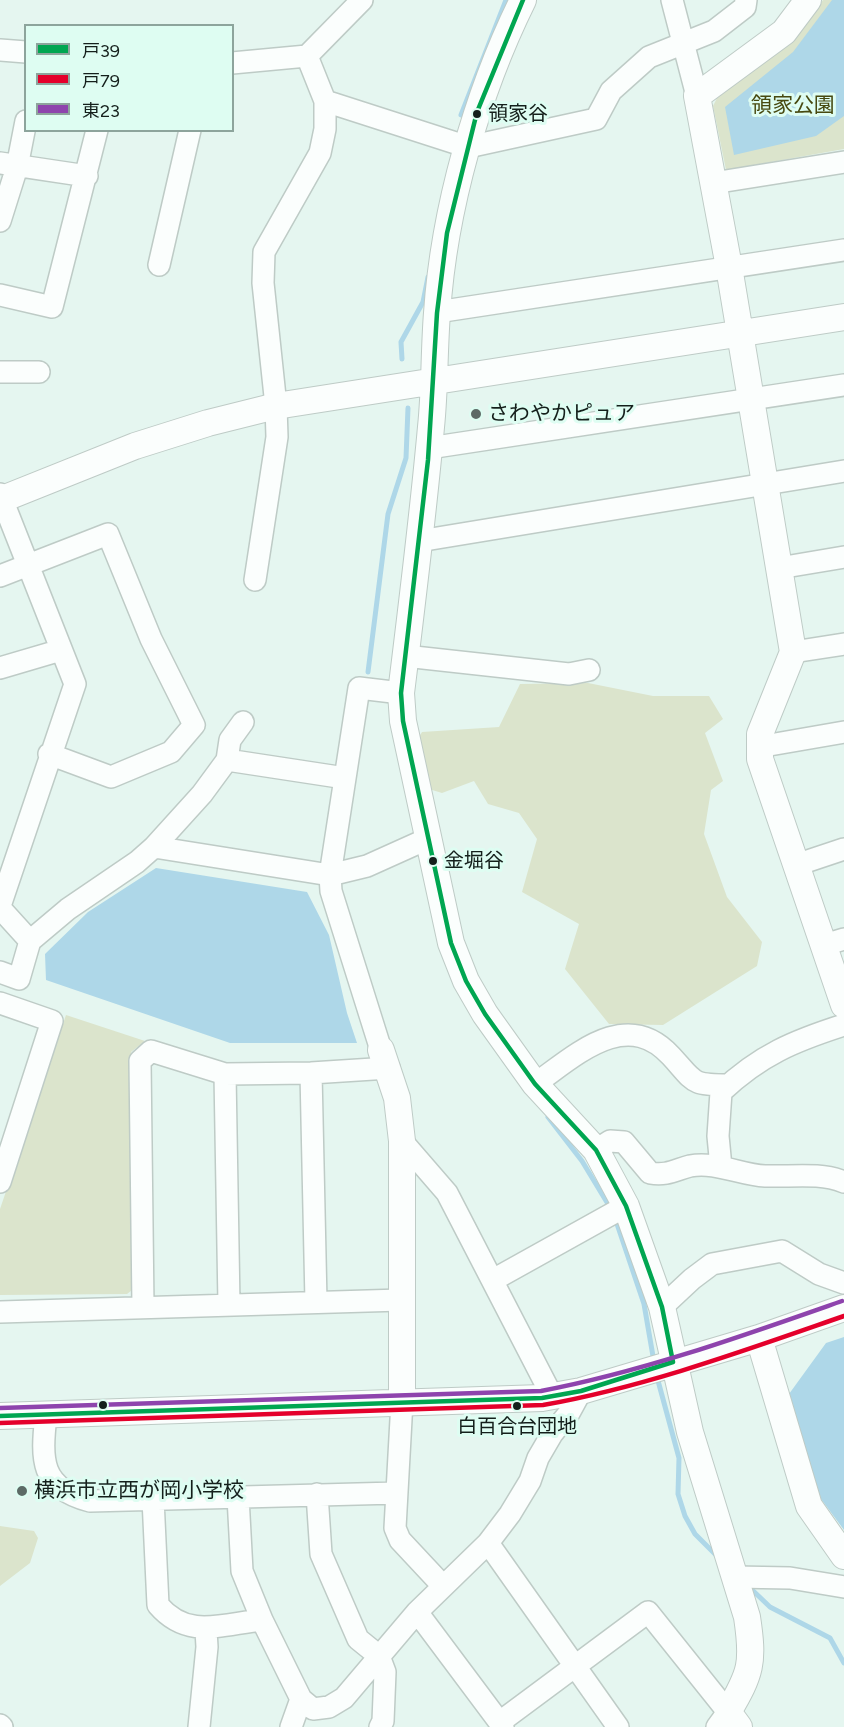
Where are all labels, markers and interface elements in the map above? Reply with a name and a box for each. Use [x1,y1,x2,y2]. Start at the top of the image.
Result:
legend [24,24,234,132]
text: 戸39 [82,40,120,62]
text: 戸79 [82,70,120,92]
park label: 領家公園 [751,93,835,119]
text: 東23 [82,100,120,122]
place label: 領家谷 [488,102,548,126]
marker: 領家谷 [471,108,483,120]
place label: さわやかピュア [488,401,635,427]
marker: さわやかピュア [469,407,483,421]
place label: 金堀谷 [444,849,504,873]
marker: 金堀谷 [427,855,439,867]
unlabelled marker [97,1399,109,1411]
marker: 白百合台団地 [511,1400,523,1412]
place label: 白百合台団地 [457,1415,577,1439]
place label: 横浜市立西が岡小学校 [34,1478,244,1504]
marker: 横浜市立西が岡小学校 [15,1484,29,1498]

